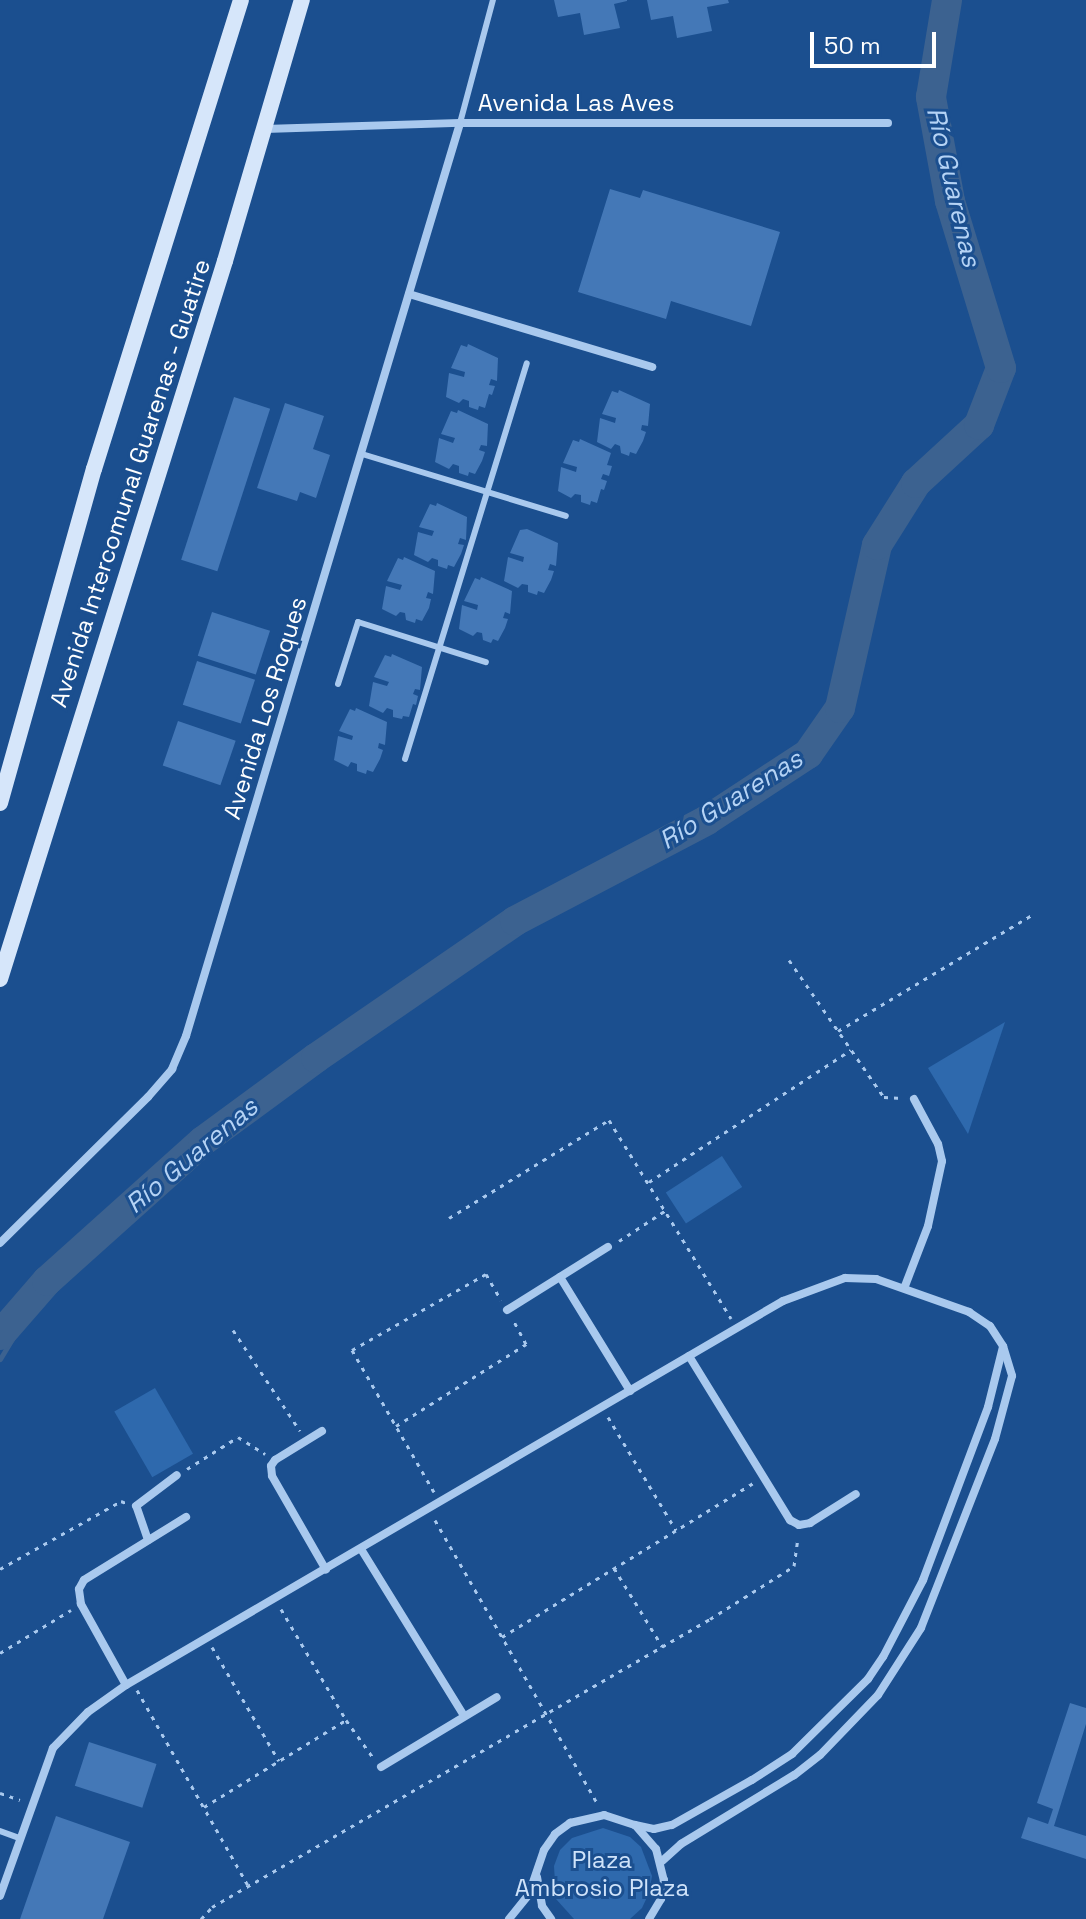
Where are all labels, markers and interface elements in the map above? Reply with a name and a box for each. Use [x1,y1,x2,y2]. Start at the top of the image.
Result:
scale bar [814,16,940,66]
text: 50 m [824,30,881,61]
street label: Avenida Las Aves [478,89,674,117]
water label: Río Guarenas [919,104,987,270]
street label: Avenida Intercomunal Guarenas - Guatire [44,255,216,711]
street label: Avenida Los Roques [217,593,313,823]
water label: Río Guarenas [654,744,808,856]
water label: Río Guarenas [120,1092,264,1220]
park label: Plaza Ambrosio Plaza [515,1846,689,1902]

